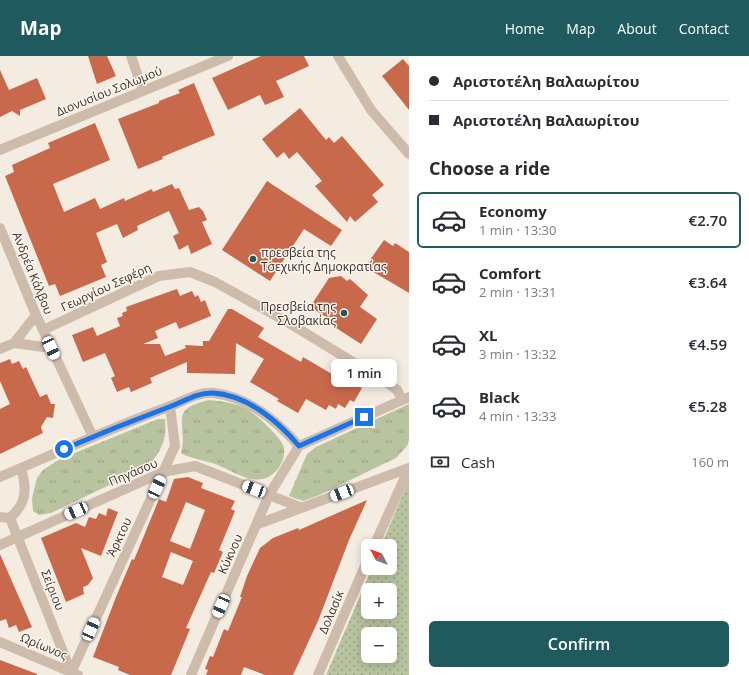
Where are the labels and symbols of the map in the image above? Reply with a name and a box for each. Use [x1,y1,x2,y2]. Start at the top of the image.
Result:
street label: Διονυσίου Σολωμού [54,62,164,120]
street label: Ανδρέα Κάλβου [9,229,57,317]
place label: πρεσβεία της Τσεχικής Δημοκρατίας [261,244,387,275]
marker: πρεσβεία της Τσεχικής Δημοκρατίας [248,254,258,264]
street label: Γεωργίου Σεφέρη [58,259,154,315]
place label: Πρεσβεία της Σλοβακίας [260,298,336,329]
marker: Πρεσβεία της Σλοβακίας [339,308,349,318]
car [40,335,62,361]
callout: 1 min [331,359,397,387]
route end [355,408,373,426]
route start [55,440,73,458]
street label: Πηγάσου [106,454,160,490]
car [146,474,168,500]
car [241,479,267,499]
car [329,483,355,503]
car [63,501,89,521]
street label: Άρκτου [103,515,135,559]
street label: Κύκνου [214,531,246,577]
north arrow [361,539,397,575]
street label: Σείριου [37,567,69,613]
street label: Δολασίκ [314,587,348,636]
car [211,593,231,619]
car [81,616,101,642]
street label: Ωρίωνος [18,629,70,664]

